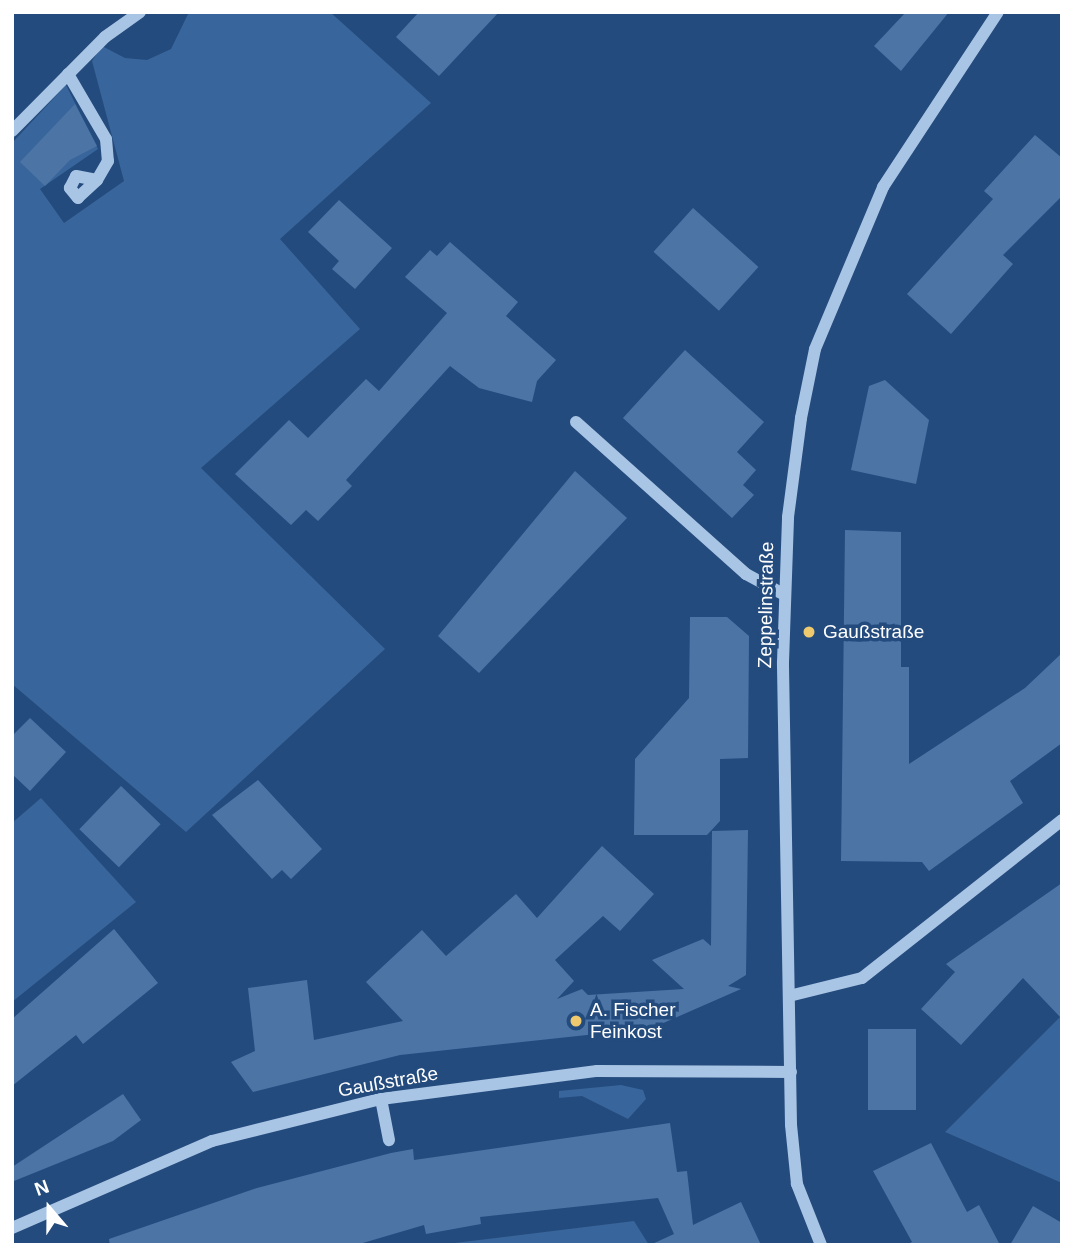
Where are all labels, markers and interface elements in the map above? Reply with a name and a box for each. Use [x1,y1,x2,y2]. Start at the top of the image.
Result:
street label: Zeppelinstraße [753,541,779,669]
place label: Gaußstraße [823,621,924,643]
marker: Gaußstraße [801,624,817,640]
place label: A. Fischer Feinkost [590,999,676,1043]
marker: A. Fischer Feinkost [568,1013,584,1029]
street label: Gaußstraße [336,1062,440,1102]
north arrow [14,1173,84,1243]
text: N [32,1176,52,1200]

